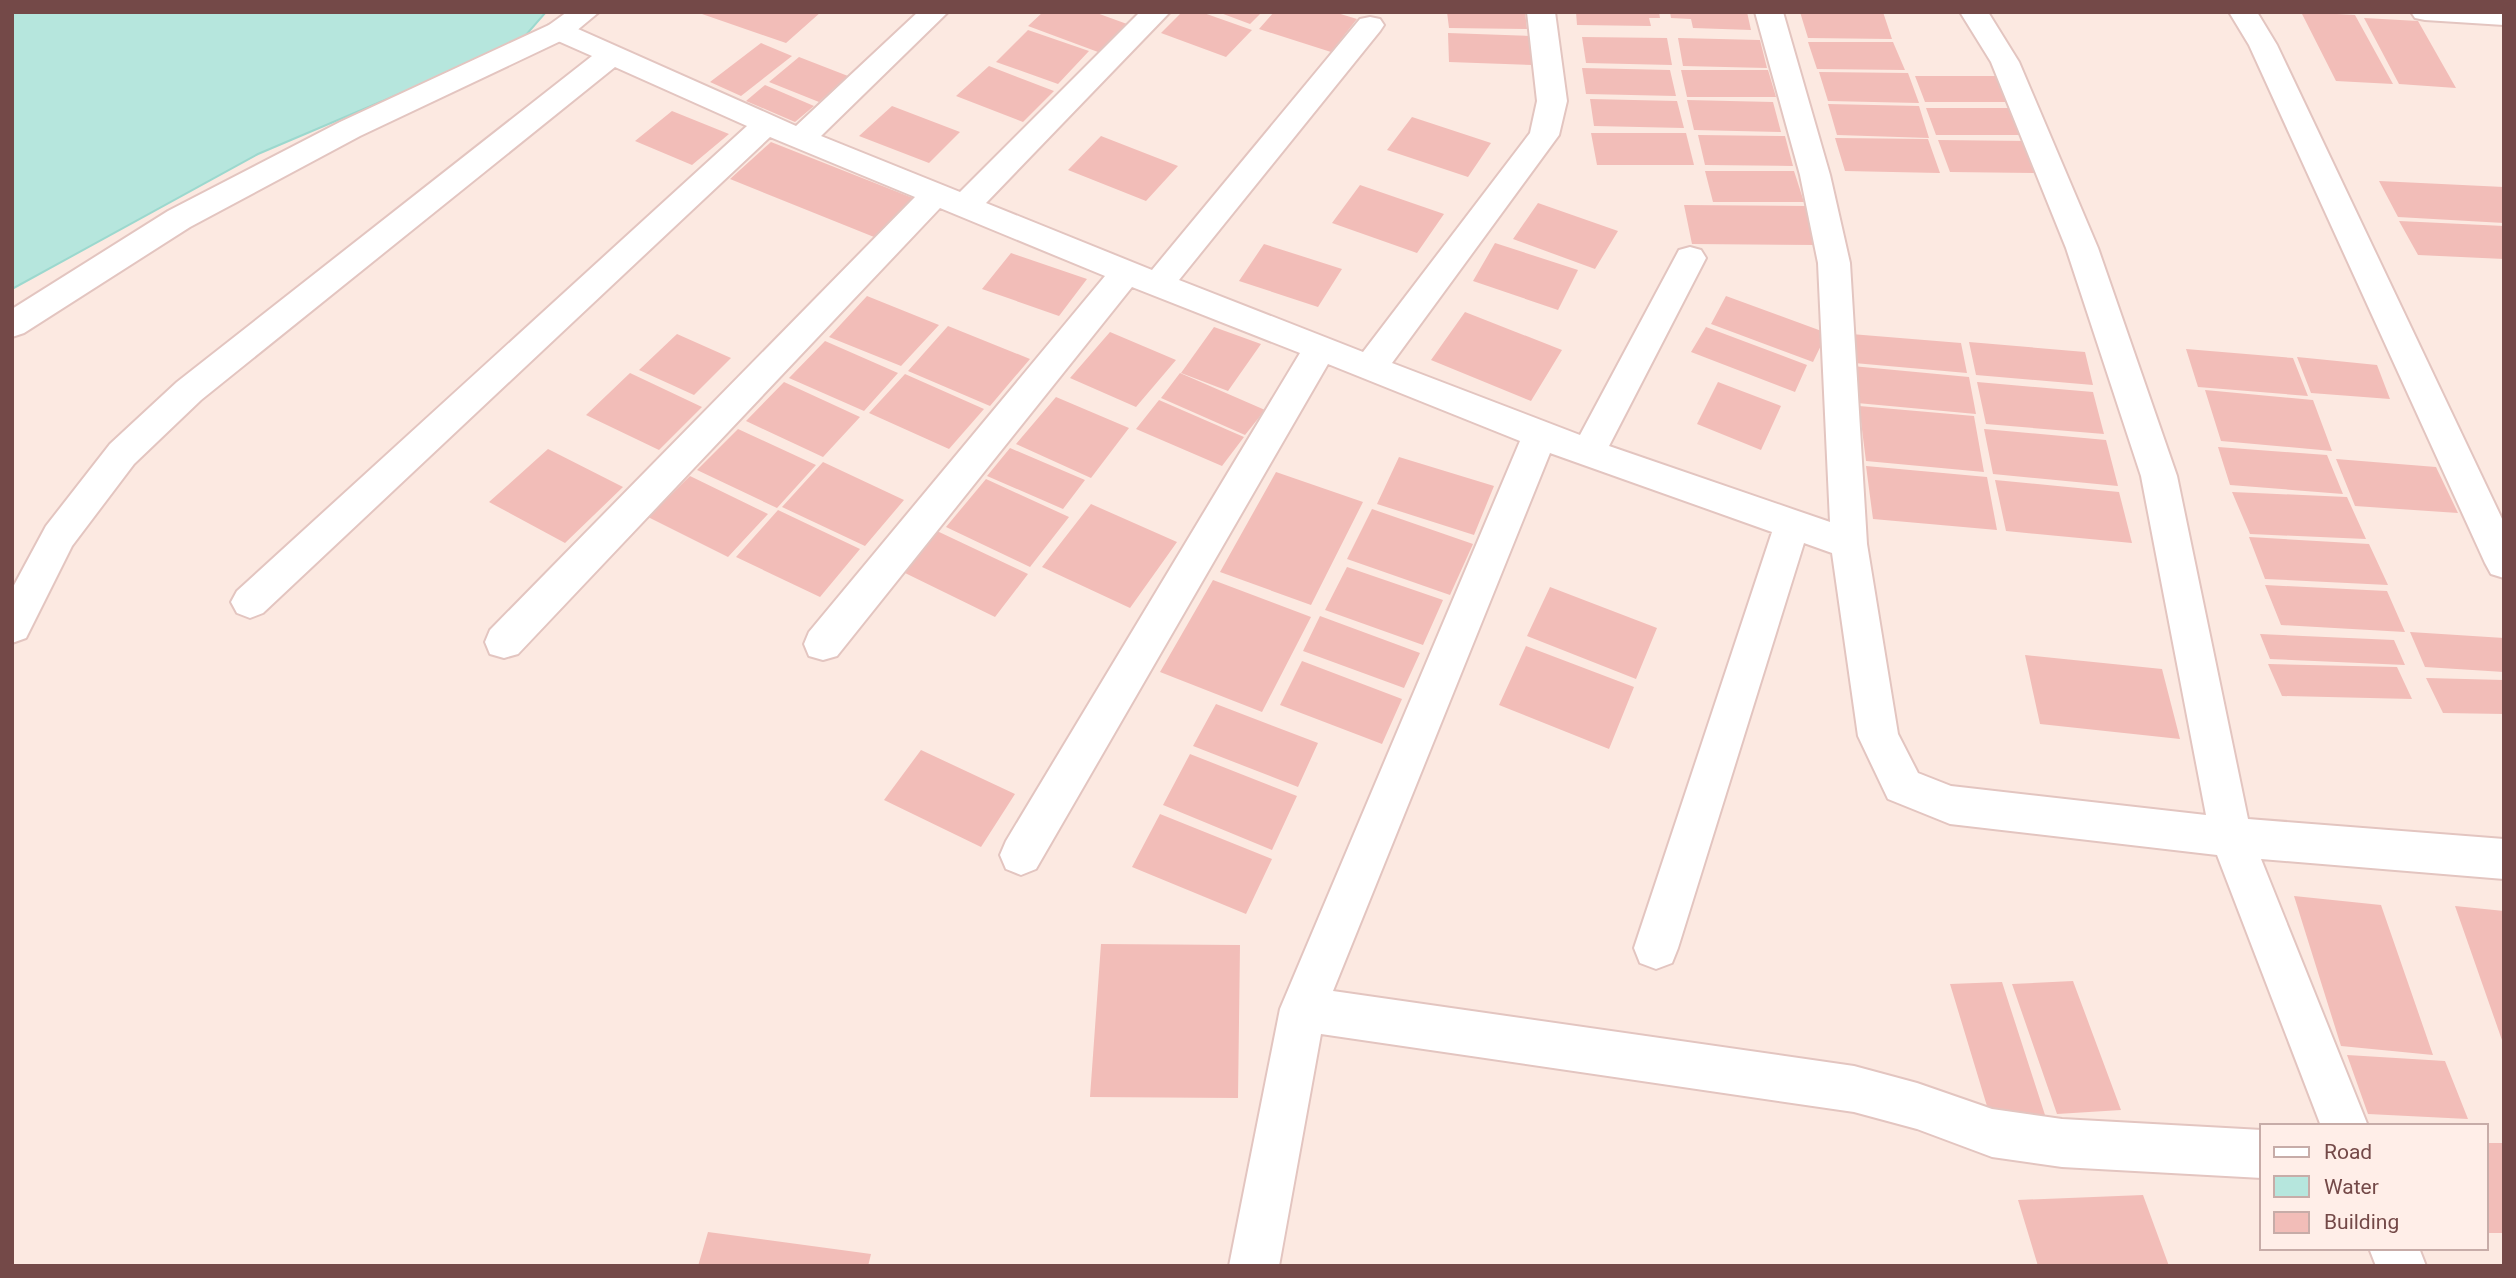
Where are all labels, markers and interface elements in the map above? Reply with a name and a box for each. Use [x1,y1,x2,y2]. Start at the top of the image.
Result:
legend [2260,1124,2488,1250]
text: Road [2324,1140,2372,1164]
text: Water [2324,1175,2379,1199]
text: Building [2324,1210,2399,1234]

